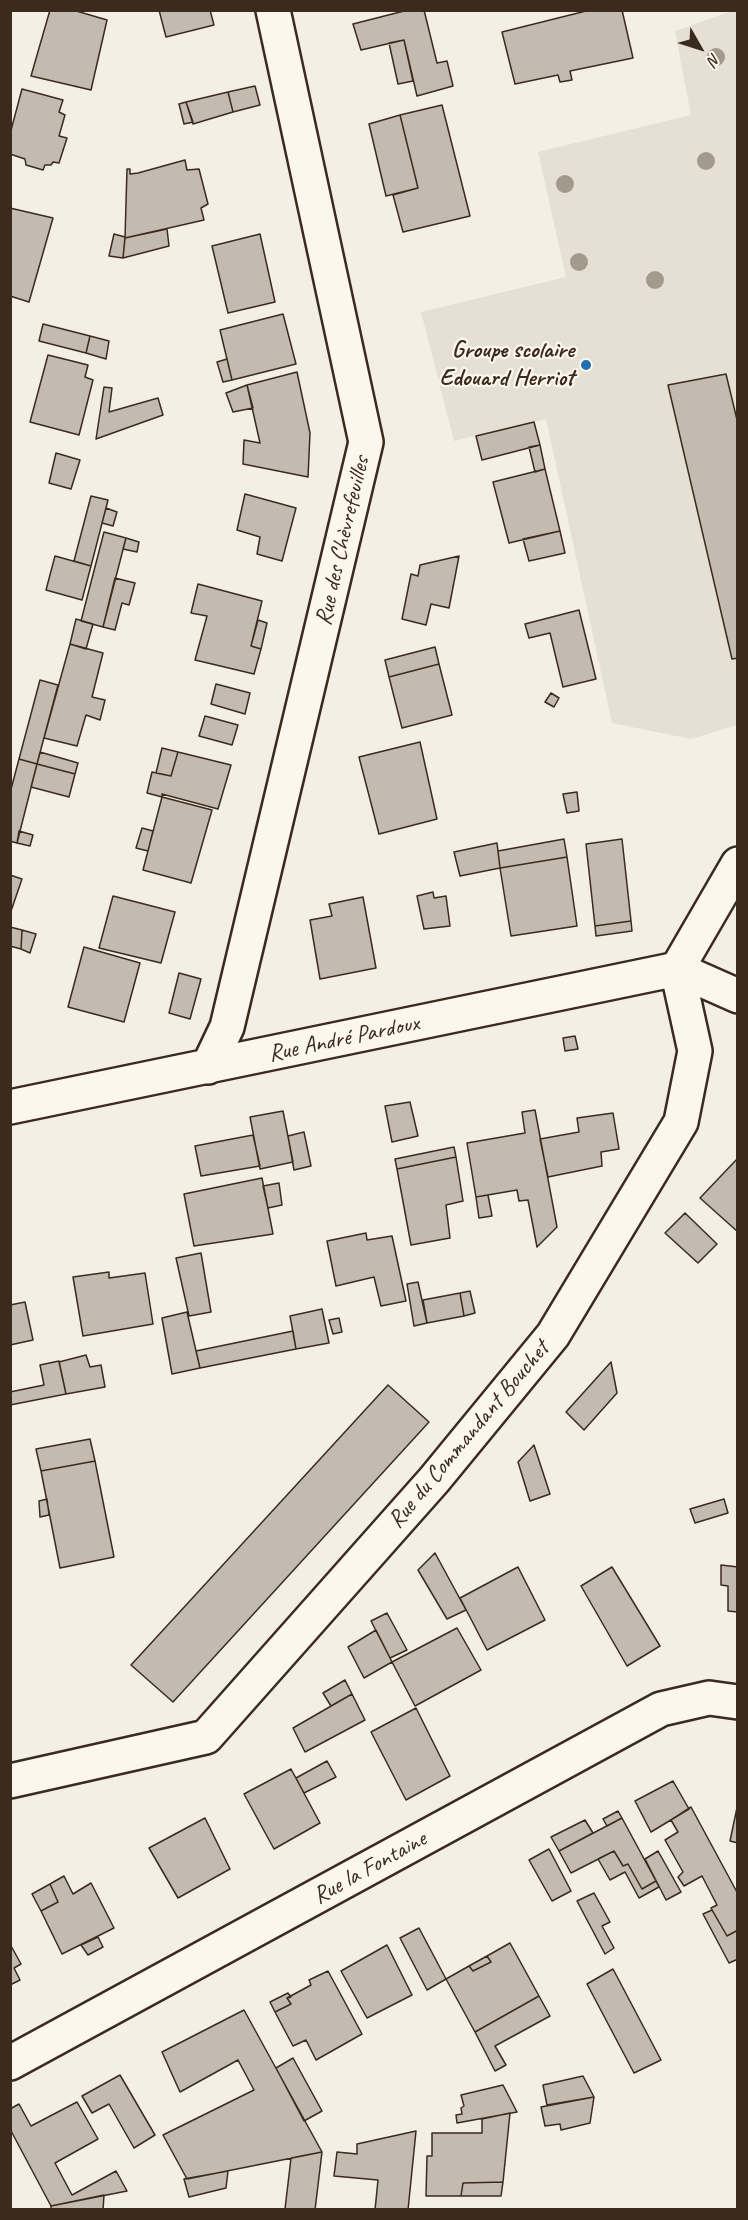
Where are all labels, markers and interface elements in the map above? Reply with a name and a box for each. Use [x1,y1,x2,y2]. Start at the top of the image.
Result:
north arrow [670,18,730,78]
text: N [703,49,725,69]
place label: Groupe scolaire Edouard Herriot [439,337,574,393]
marker: Groupe scolaire Edouard Herriot [579,358,593,372]
street label: Rue des Chèvrefeuilles [310,454,376,628]
street label: Rue André Pardoux [266,1009,422,1069]
street label: Rue du Commandant Bouchet [382,1335,556,1535]
street label: Rue la Fontaine [308,1825,432,1911]

